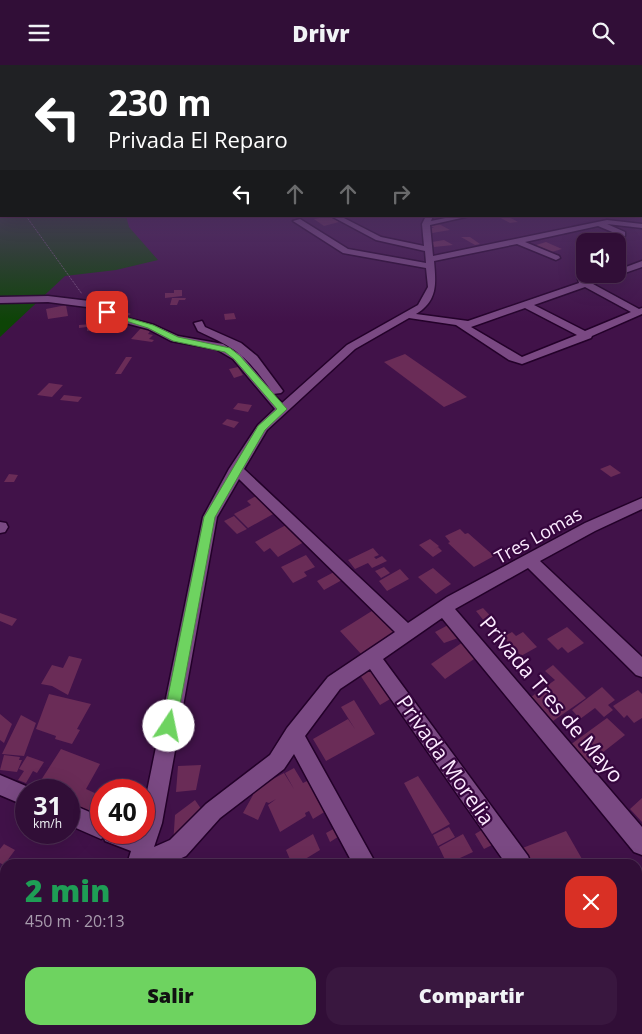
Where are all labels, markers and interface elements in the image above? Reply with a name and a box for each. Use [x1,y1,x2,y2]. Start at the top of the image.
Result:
text: Drivr [292,18,350,48]
icon: menu [25,19,53,47]
icon: search [589,19,617,47]
text: 230 m [108,79,212,126]
icon: left [25,85,90,150]
text: Privada El Reparo [108,124,288,154]
icon: left [228,180,256,208]
icon: ahead [281,180,309,208]
icon: ahead [334,180,362,208]
icon: right [387,180,415,208]
map controls [576,233,626,283]
button: sound [576,233,626,283]
pin [86,291,128,333]
icon: arrive [93,298,121,326]
street label: Tres Lomas [490,501,586,569]
street label: Privada Tres de Mayo [474,610,630,788]
street label: Privada Morelia [391,689,501,831]
position arrow [142,699,194,751]
speed limit sign: 40 [90,779,155,844]
text: 31 [33,788,62,822]
text: km/h [33,815,62,832]
text: 2 min [25,870,110,911]
button: close [565,876,617,928]
text: 450 m · 20:13 [25,910,125,932]
button: Salir [25,967,316,1025]
button: Compartir [326,967,617,1025]

